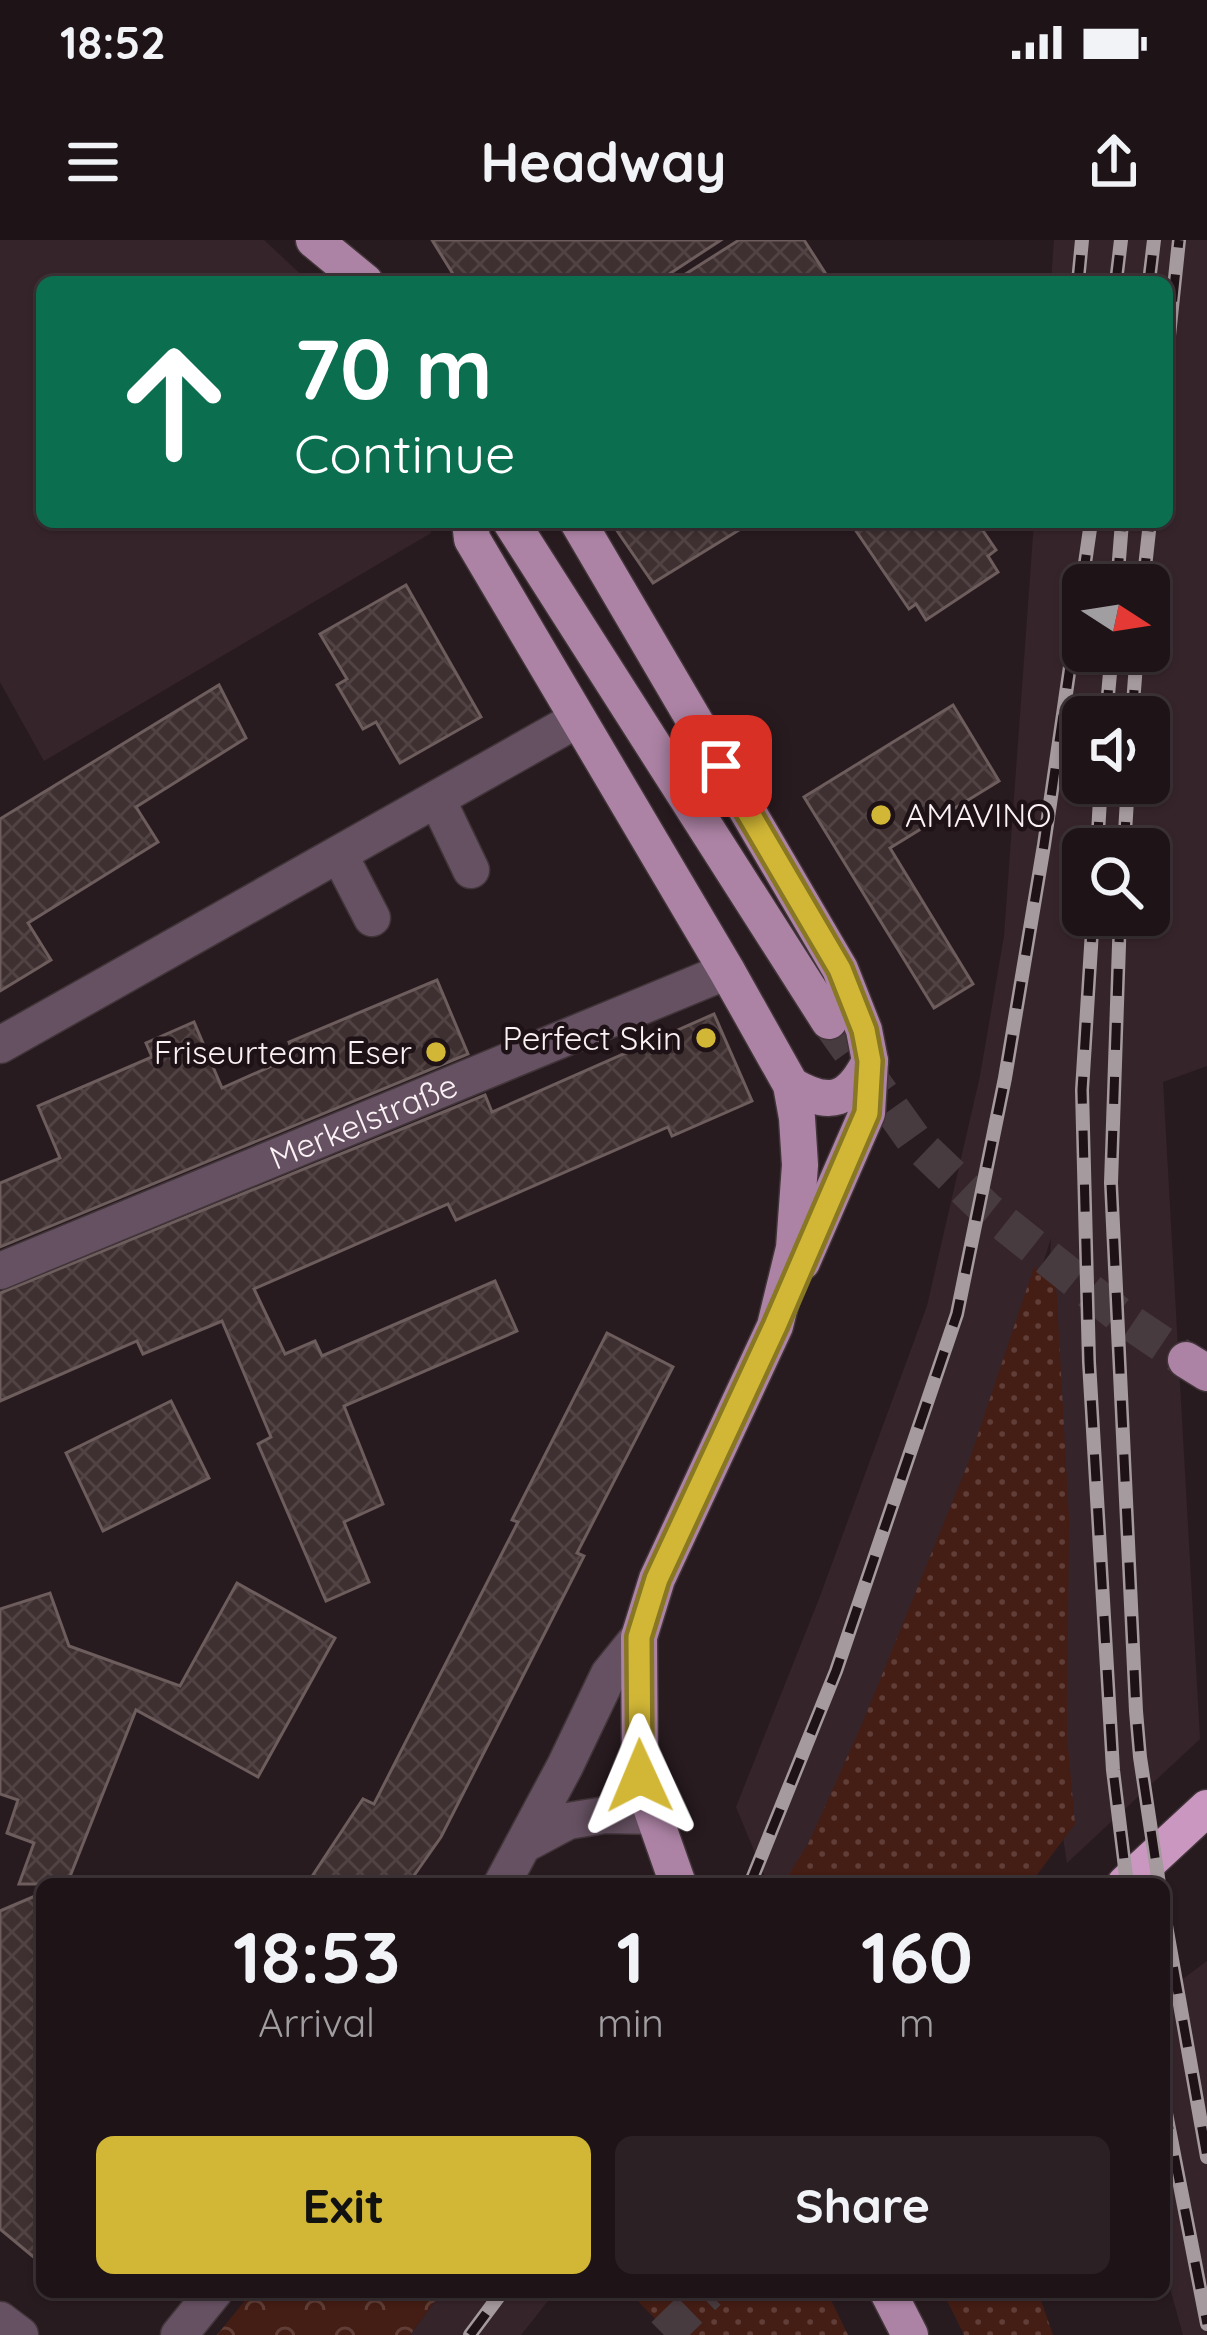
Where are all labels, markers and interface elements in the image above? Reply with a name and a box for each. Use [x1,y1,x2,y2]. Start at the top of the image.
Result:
text: 18:52 [60,14,166,70]
text: Headway [480,128,727,196]
icon: menu [60,129,126,195]
icon: share [1081,129,1147,195]
text: 70 m [294,315,493,420]
icon: ahead [96,324,252,480]
text: Continue [294,419,515,487]
north arrow [1062,564,1170,672]
map controls [1062,564,1170,936]
button: sound [1062,696,1170,804]
pin [670,715,772,817]
icon: arrive [688,733,754,799]
place label: AMAVINO [905,794,1051,835]
marker: AMAVINO [868,802,894,828]
button: search [1062,828,1170,936]
place label: Perfect Skin [502,1017,682,1058]
marker: Perfect Skin [693,1025,719,1051]
place label: Friseurteam Eser [154,1031,412,1072]
marker: Friseurteam Eser [423,1039,449,1065]
street label: Merkelstraße [263,1064,463,1178]
position arrow [577,1713,703,1839]
text: 18:53 [233,1911,400,2001]
text: 1 [617,1911,645,2001]
text: 160 [861,1911,973,2001]
text: Arrival [258,1998,375,2047]
text: min [597,1998,664,2047]
text: m [899,1998,935,2047]
button: Exit [96,2136,591,2274]
button: Share [615,2136,1110,2274]

